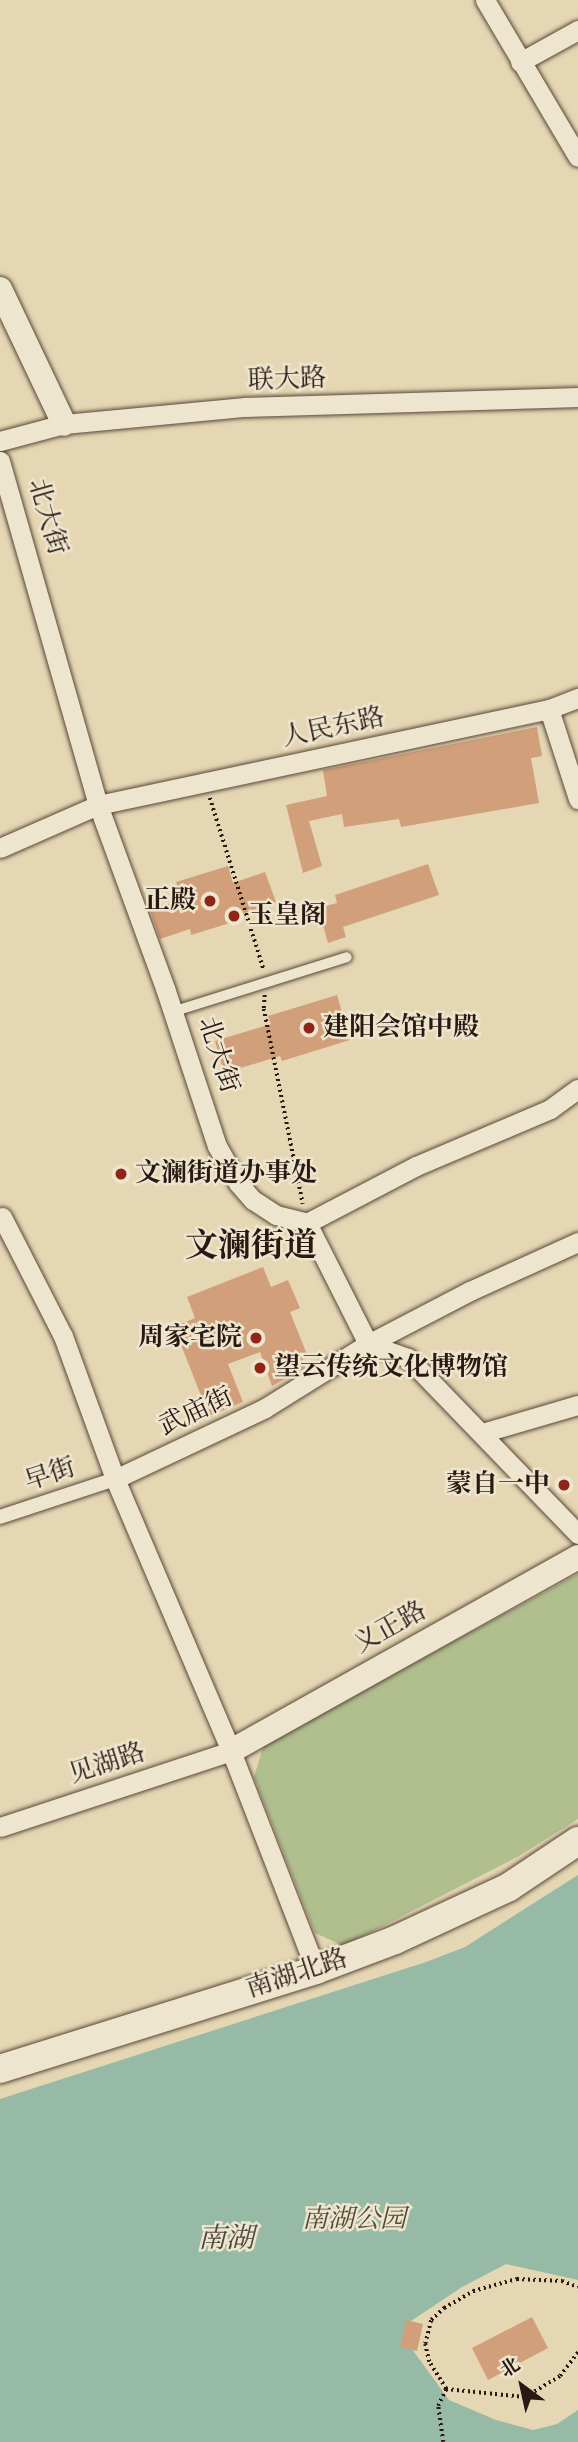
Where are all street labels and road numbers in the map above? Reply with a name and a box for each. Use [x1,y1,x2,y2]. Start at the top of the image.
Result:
street label: 联大路 [247,363,327,397]
street label: 北大街 [21,475,73,559]
street label: 人民东路 [279,702,387,754]
street label: 北大街 [191,1013,245,1097]
street label: 武庙街 [154,1381,238,1443]
street label: 早街 [20,1452,80,1498]
street label: 义正路 [348,1595,432,1661]
street label: 见湖路 [65,1737,149,1791]
street label: 南湖北路 [243,1943,351,2005]

